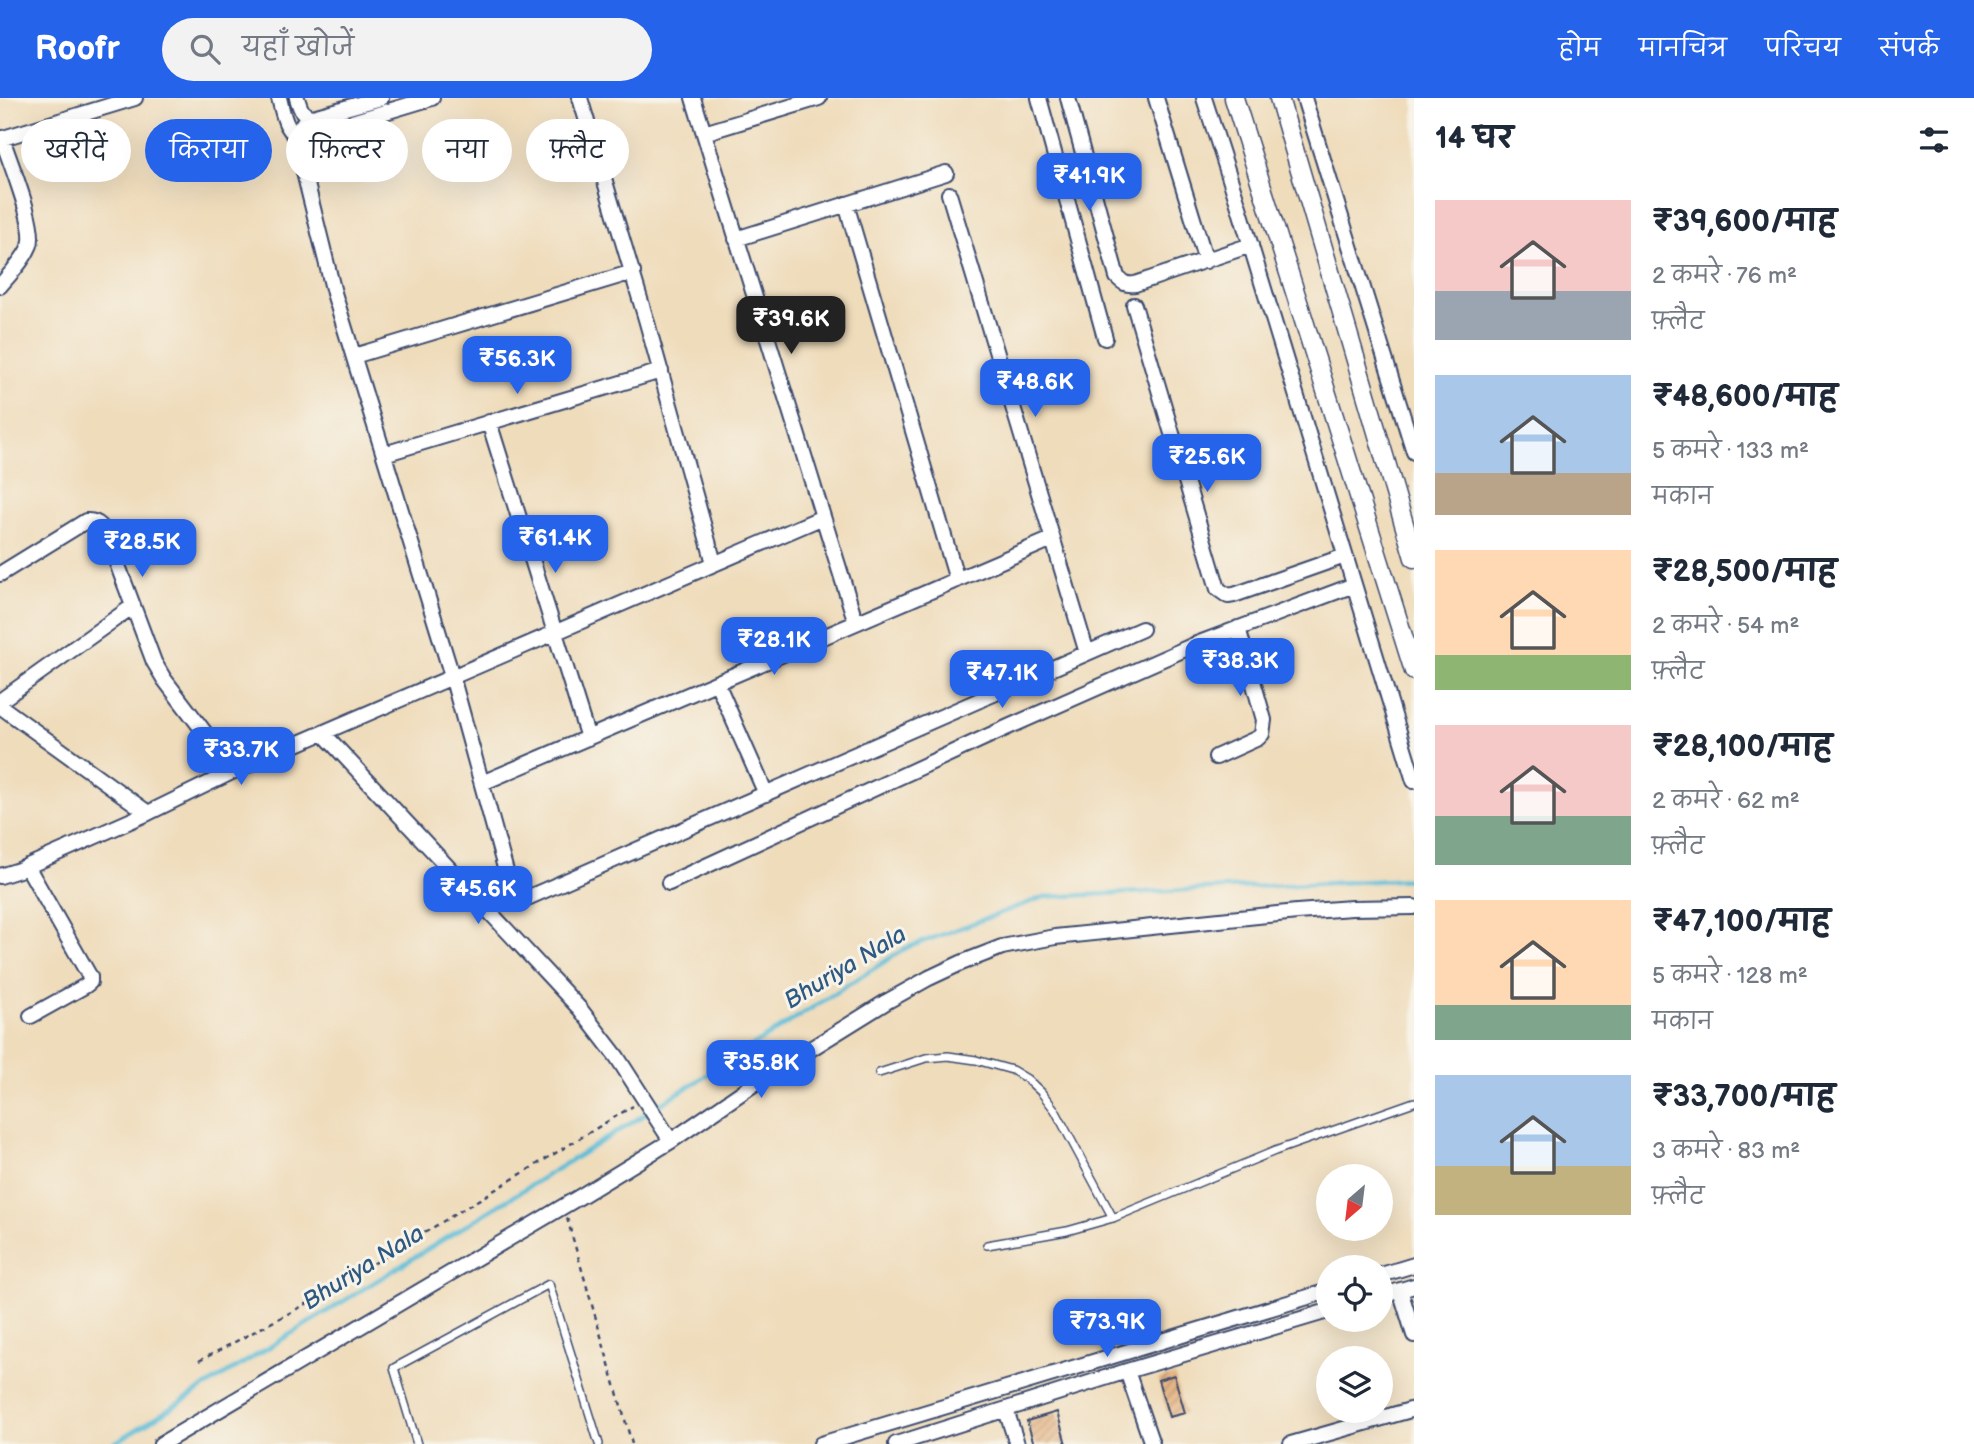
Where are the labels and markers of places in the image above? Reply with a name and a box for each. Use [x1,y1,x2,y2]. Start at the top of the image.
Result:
pin: ₹41.9K [1032,153,1146,213]
pin: ₹39.6K [734,296,848,356]
pin: ₹56.3K [460,336,574,396]
pin: ₹48.6K [978,360,1092,419]
pin: ₹25.6K [1150,434,1264,494]
pin: ₹61.4K [498,516,612,575]
pin: ₹28.5K [85,519,199,579]
pin: ₹28.1K [717,618,831,677]
pin: ₹38.3K [1183,638,1297,698]
pin: ₹47.1K [945,650,1059,710]
pin: ₹33.7K [184,728,298,787]
pin: ₹45.6K [421,866,535,926]
pin: ₹35.8K [704,1040,818,1100]
pin: ₹73.9K [1050,1300,1164,1359]

